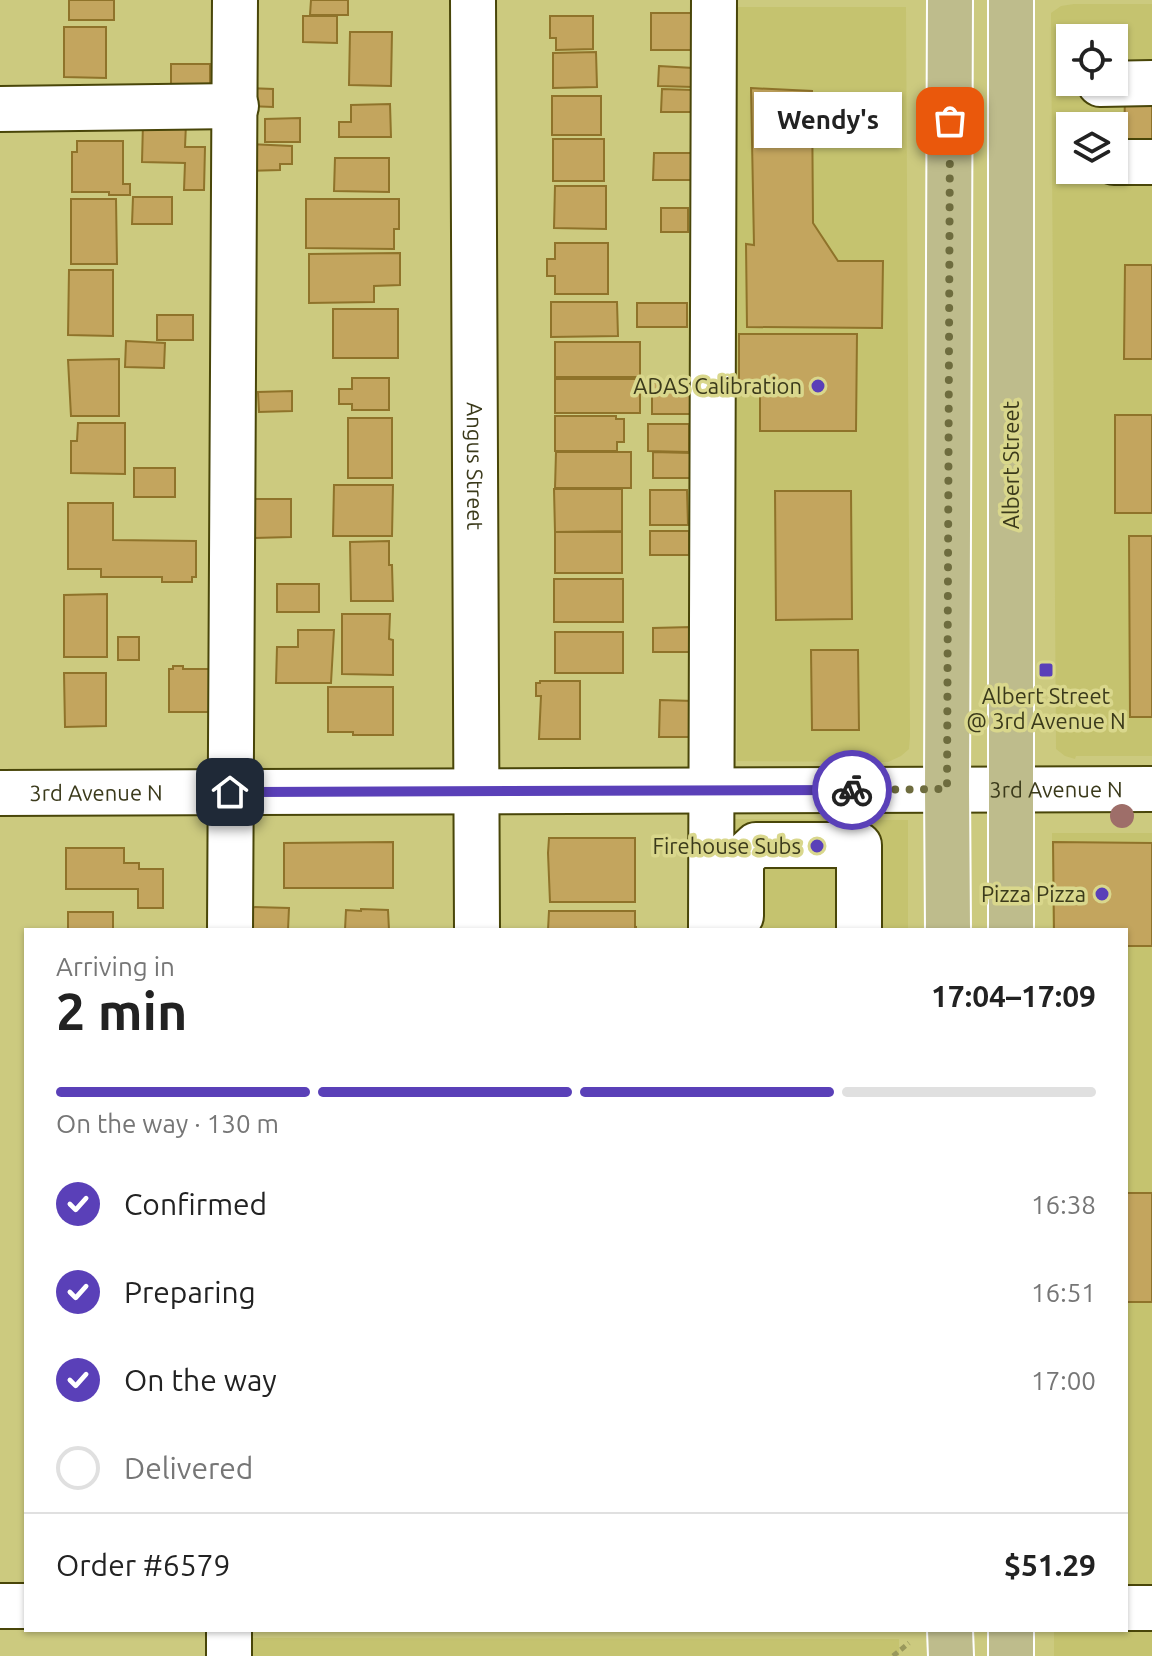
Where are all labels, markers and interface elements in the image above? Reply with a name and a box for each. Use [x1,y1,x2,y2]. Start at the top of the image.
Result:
map controls [1056,24,1128,184]
button: locate [1056,24,1128,96]
pin [916,87,984,155]
callout: Wendy's [754,93,902,149]
icon: bag [928,99,972,143]
text: Wendy's [777,105,879,134]
button: layers [1056,112,1128,184]
place label: ADAS Calibration [633,373,802,398]
marker: ADAS Calibration [809,377,827,395]
street label: Albert Street [998,400,1023,529]
street label: Angus Street [463,402,488,530]
marker: Albert Street @ 3rd Avenue N [1037,661,1055,679]
place label: Albert Street @ 3rd Avenue N [966,683,1126,733]
courier [812,750,892,830]
pin [196,758,264,826]
icon: bike [830,768,874,812]
icon: home [208,770,252,814]
street label: 3rd Avenue N [989,776,1123,802]
street label: 3rd Avenue N [29,779,163,805]
place label: Firehouse Subs [652,833,801,858]
marker: Firehouse Subs [808,837,826,855]
place label: Pizza Pizza [981,881,1086,906]
marker: Pizza Pizza [1093,885,1111,903]
text: Arriving in [56,952,175,981]
text: 17:04–17:09 [931,979,1096,1013]
text: 2 min [56,982,187,1040]
text: On the way · 130 m [56,1109,279,1138]
icon: check [56,1182,100,1226]
text: Confirmed [124,1187,267,1221]
text: 16:38 [1031,1190,1096,1219]
icon: check [56,1270,100,1314]
text: Preparing [124,1275,256,1309]
text: 16:51 [1031,1278,1096,1307]
icon: check [56,1358,100,1402]
text: On the way [124,1363,277,1397]
text: 17:00 [1031,1366,1096,1395]
text: Delivered [124,1451,253,1485]
text: Order #6579 [56,1548,230,1582]
text: $51.29 [1004,1548,1096,1582]

